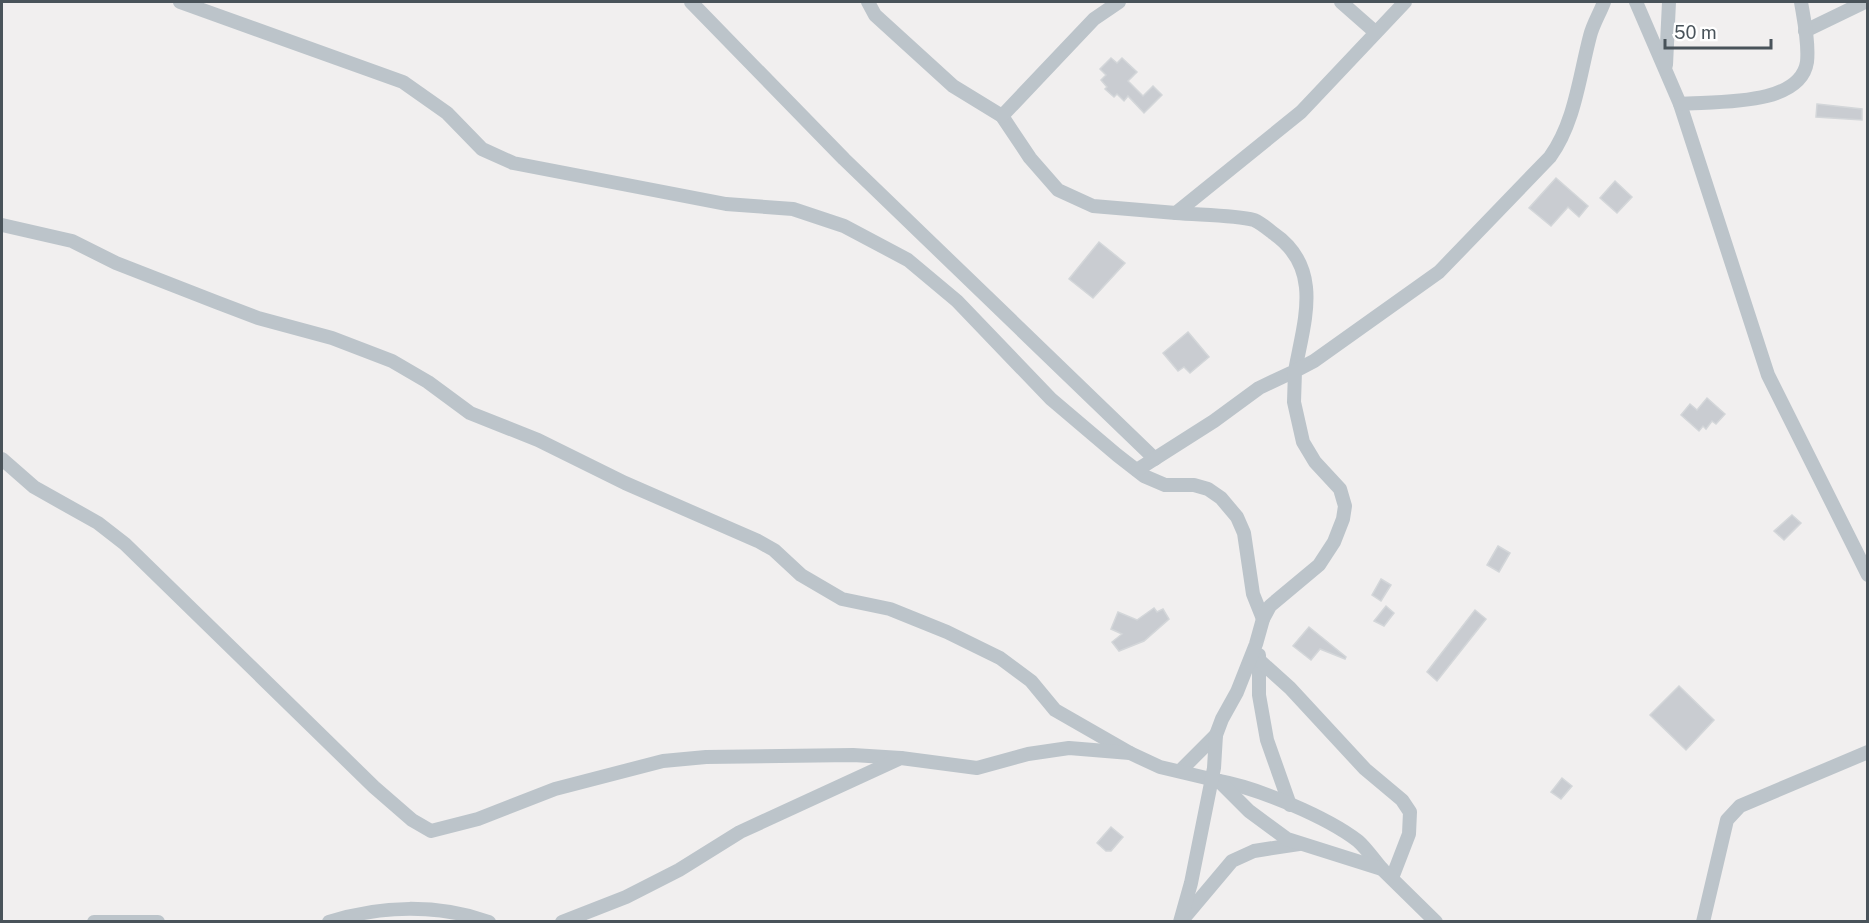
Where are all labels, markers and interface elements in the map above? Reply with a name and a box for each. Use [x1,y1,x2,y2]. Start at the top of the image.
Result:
scale bar [1665,12,1772,50]
text: 50 m [1674,22,1717,43]

